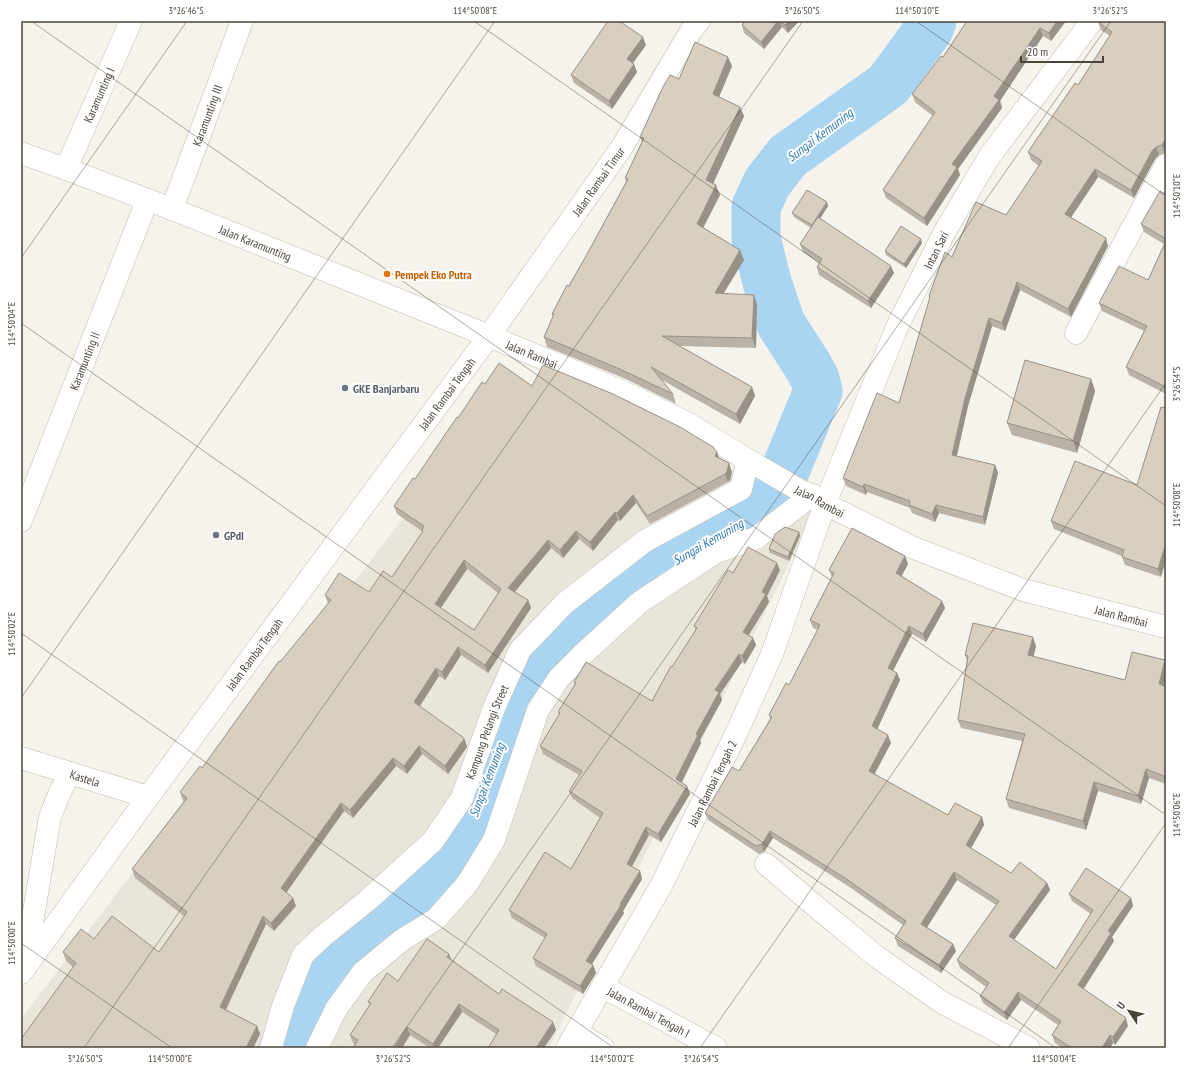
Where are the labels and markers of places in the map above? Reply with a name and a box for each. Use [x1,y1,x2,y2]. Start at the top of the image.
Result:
place label: Pempek Eko Putra [395,267,472,282]
marker: Pempek Eko Putra [382,269,392,279]
place label: GKE Banjarbaru [353,381,419,396]
marker: GKE Banjarbaru [340,383,350,393]
place label: GPdI [224,528,244,543]
marker: GPdI [211,530,221,540]

